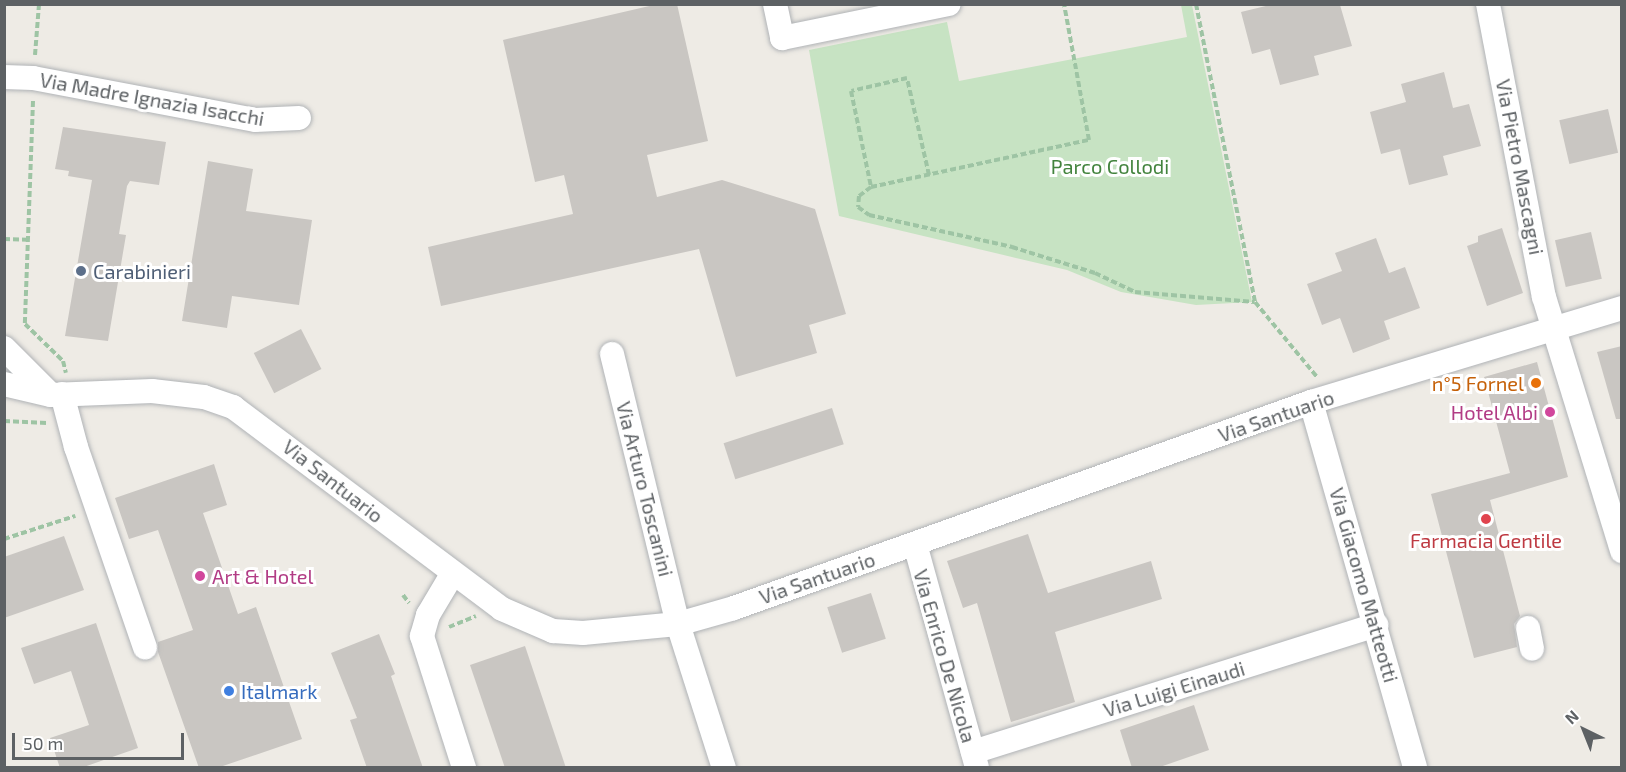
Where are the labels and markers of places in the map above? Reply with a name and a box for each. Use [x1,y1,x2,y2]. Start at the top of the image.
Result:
place label: Carabinieri [93,259,191,283]
marker: Carabinieri [74,264,88,278]
place label: n°5 Fornel [1432,371,1524,395]
marker: n°5 Fornel [1529,376,1543,390]
place label: Hotel Albi [1450,400,1538,424]
marker: Hotel Albi [1543,405,1557,419]
marker: Farmacia Gentile [1479,512,1493,526]
place label: Farmacia Gentile [1410,528,1562,552]
place label: Art & Hotel [212,564,313,588]
marker: Art & Hotel [193,569,207,583]
place label: Italmark [241,679,317,703]
marker: Italmark [222,684,236,698]

